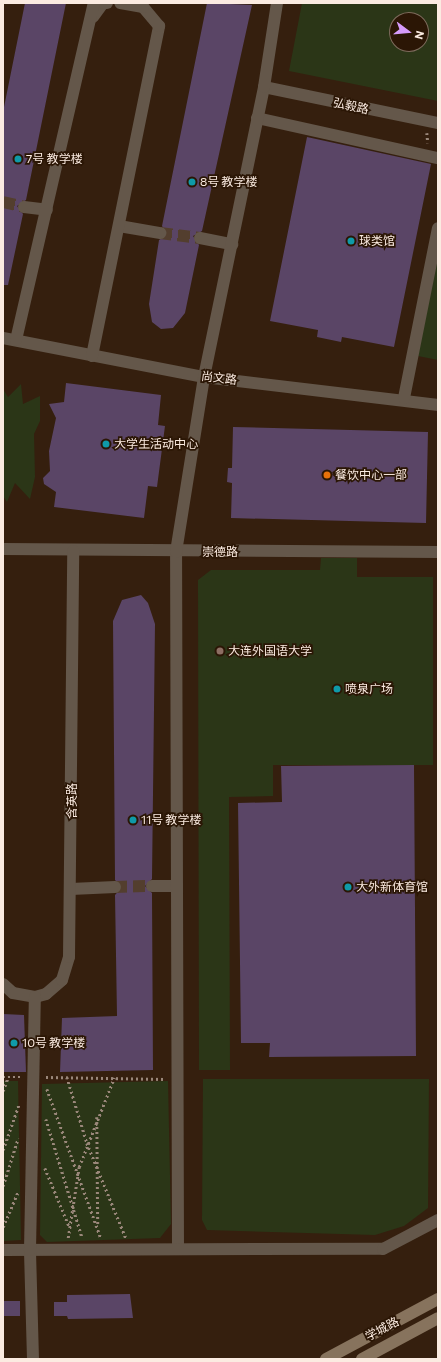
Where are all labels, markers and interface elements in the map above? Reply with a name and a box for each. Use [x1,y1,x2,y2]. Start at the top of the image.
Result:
north arrow [389,12,429,52]
text: N [413,29,427,41]
street label: 弘毅路 [332,95,370,117]
place label: 7号 教学楼 [26,152,83,166]
marker: 7号 教学楼 [13,154,23,164]
place label: 8号 教学楼 [200,175,258,189]
marker: 8号 教学楼 [187,177,197,187]
place label: 球类馆 [359,234,395,248]
marker: 球类馆 [346,236,356,246]
street label: 尚文路 [200,369,238,387]
place label: 大学生活动中心 [114,437,198,451]
marker: 大学生活动中心 [101,439,111,449]
place label: 餐饮中心一部 [335,468,407,482]
marker: 餐饮中心一部 [322,470,332,480]
street label: 崇德路 [202,545,238,559]
place label: 大连外国语大学 [228,644,312,658]
marker: 大连外国语大学 [215,646,225,656]
place label: 喷泉广场 [345,682,393,696]
marker: 喷泉广场 [332,684,342,694]
street label: 含英路 [65,783,79,819]
place label: 11号 教学楼 [141,813,202,827]
marker: 11号 教学楼 [128,815,138,825]
place label: 大外新体育馆 [356,880,428,894]
marker: 大外新体育馆 [343,882,353,892]
place label: 10号 教学楼 [22,1036,85,1050]
marker: 10号 教学楼 [9,1038,19,1048]
street label: 学城路 [363,1314,401,1344]

